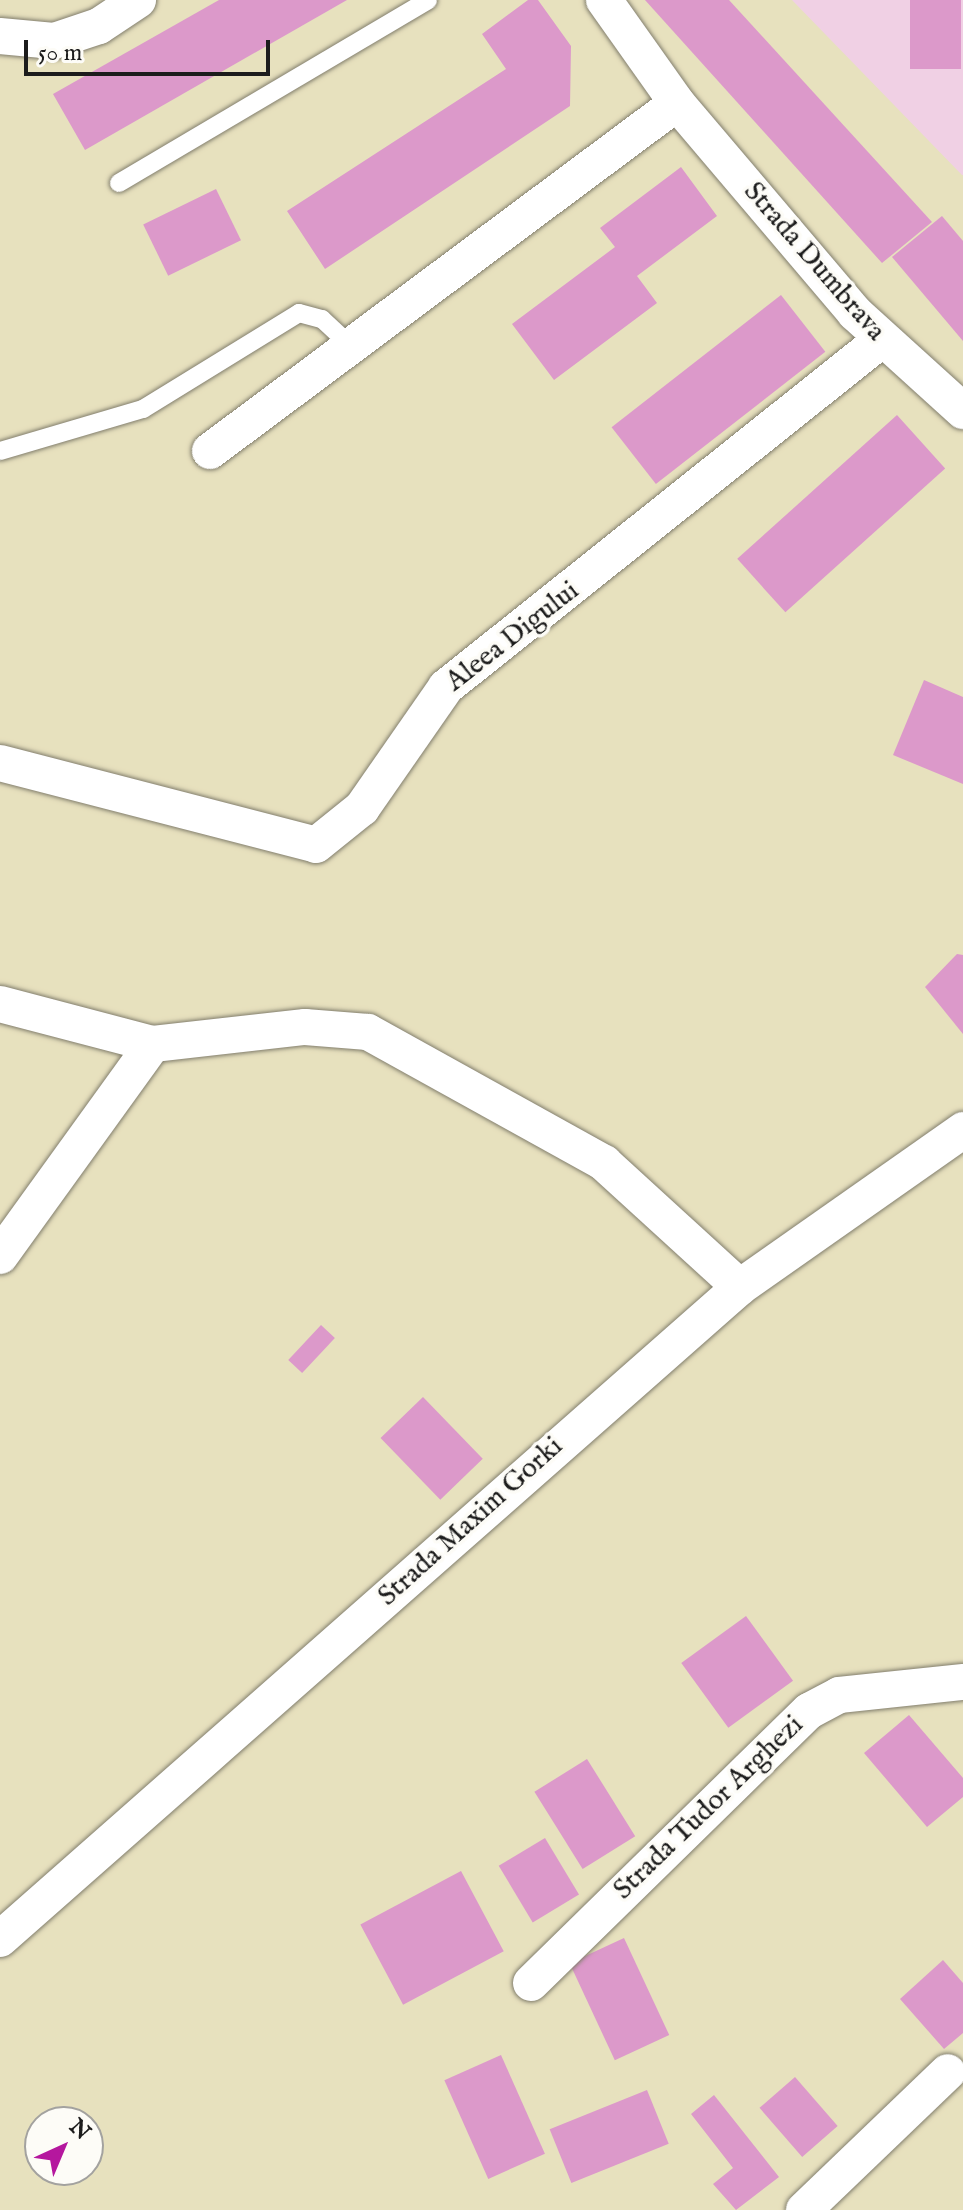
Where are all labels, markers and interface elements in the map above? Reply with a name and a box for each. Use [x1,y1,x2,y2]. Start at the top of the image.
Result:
scale bar [28,24,274,74]
text: 50 m [38,38,82,69]
street label: Strada Dumbrava [736,176,892,348]
street label: Aleea Digului [440,575,586,699]
street label: Strada Maxim Gorki [372,1430,570,1614]
street label: Strada Tudor Arghezi [607,1709,811,1907]
north arrow [24,2106,104,2186]
text: N [63,2113,96,2147]

